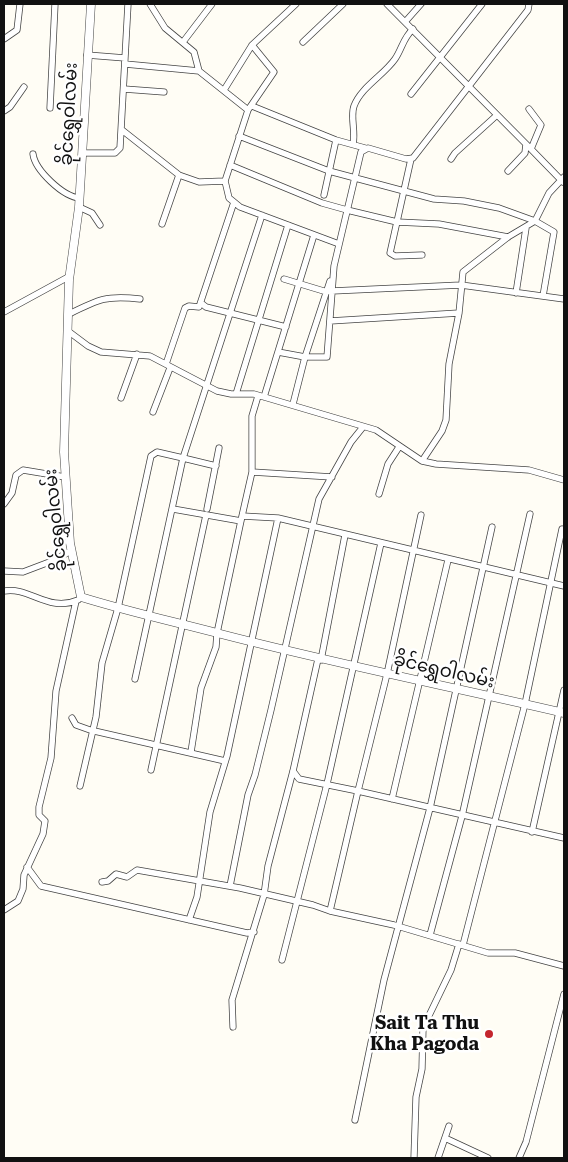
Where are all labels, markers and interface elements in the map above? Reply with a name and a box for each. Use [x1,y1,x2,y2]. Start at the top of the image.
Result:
street label: ခိုင်ရွှေဝါလမ်း [56,62,82,166]
street label: ခိုင်ရွှေဝါလမ်း [40,468,72,572]
street label: ခိုင်ရွှေဝါလမ်း [391,649,497,693]
place label: Sait Ta Thu Kha Pagoda [370,1013,479,1056]
marker: Sait Ta Thu Kha Pagoda [483,1028,495,1040]

